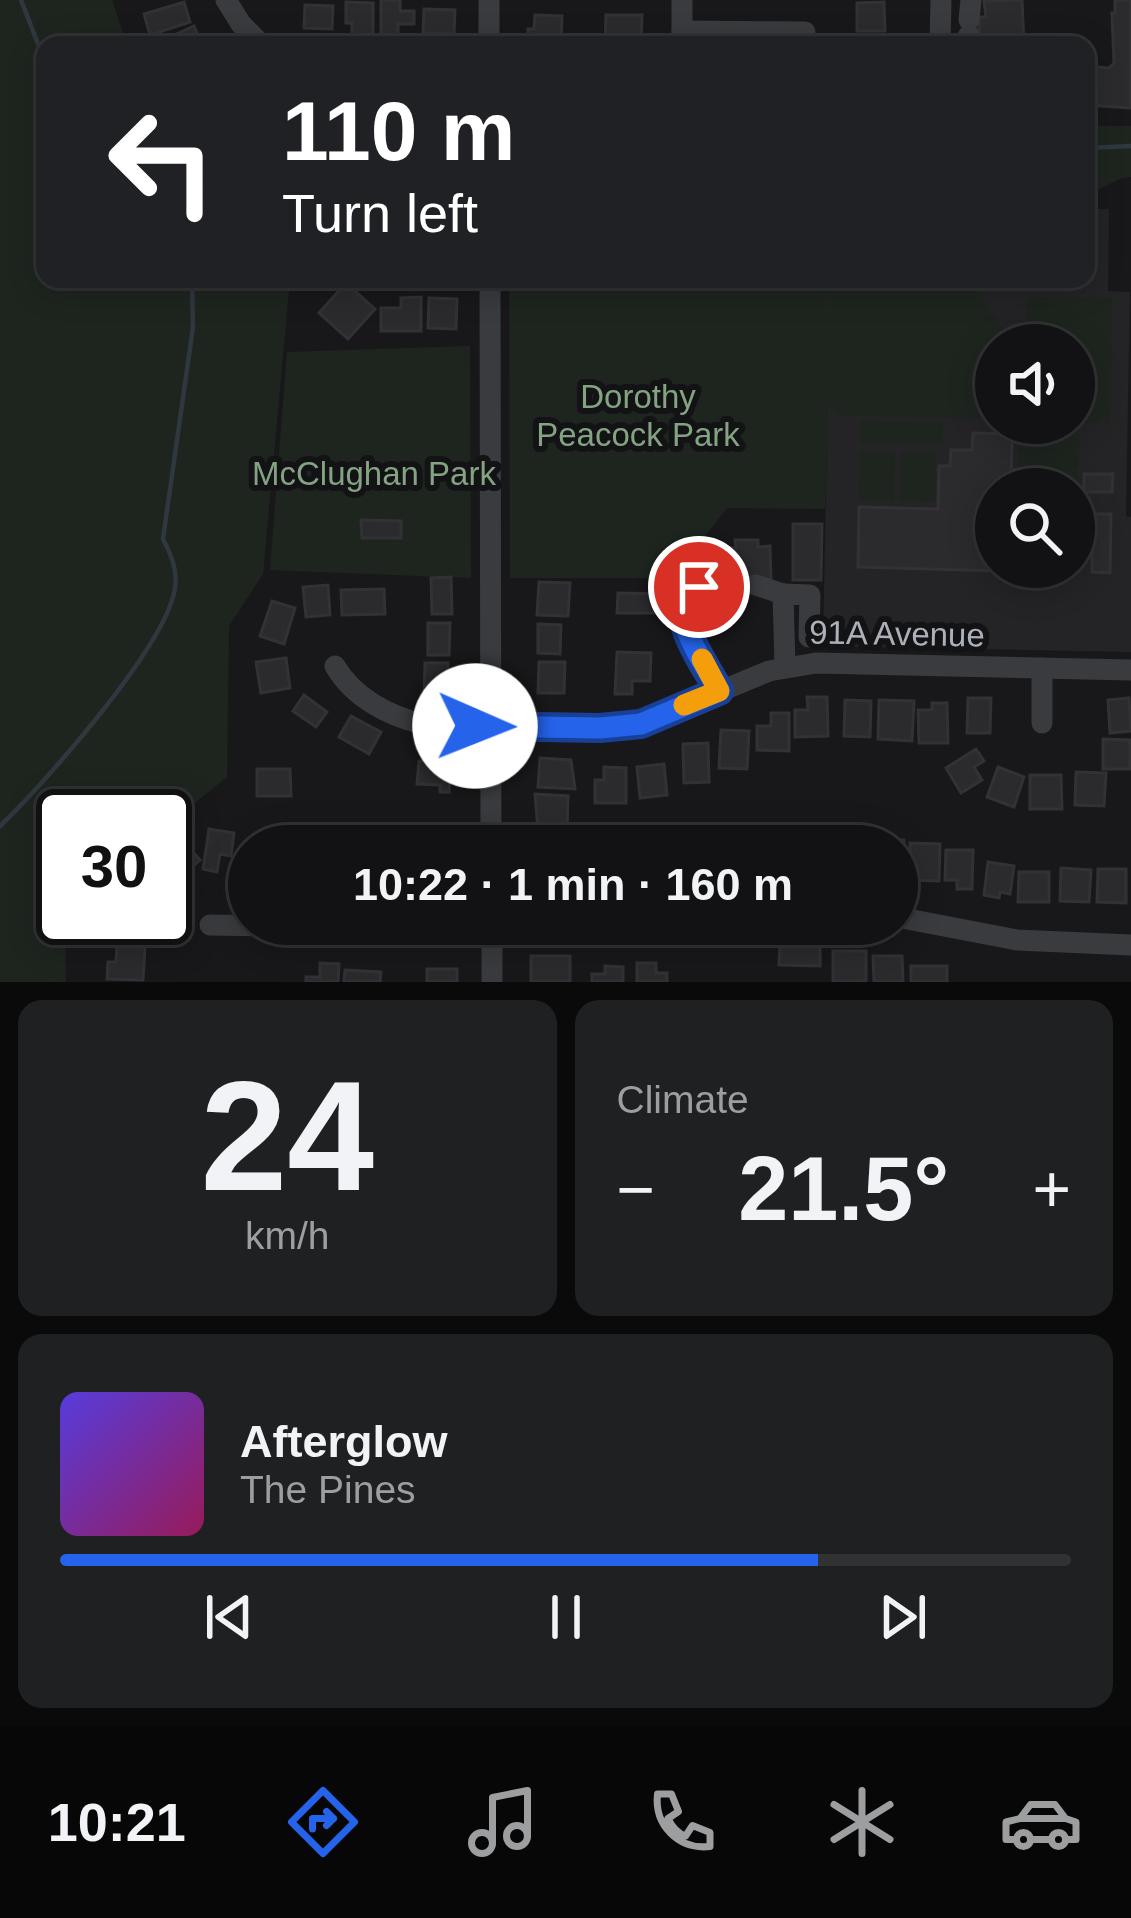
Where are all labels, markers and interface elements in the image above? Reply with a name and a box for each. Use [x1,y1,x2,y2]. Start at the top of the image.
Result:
icon: left [84,84,240,240]
text: 110 m [282,84,516,178]
text: Turn left [282,183,478,243]
map controls [975,324,1095,588]
button: sound [975,324,1095,444]
park label: Dorothy Peacock Park [536,378,740,453]
park label: McClughan Park [252,455,496,492]
button: search [975,468,1095,588]
pin [648,536,750,638]
icon: arrive [666,554,732,620]
street label: 91A Avenue [809,613,985,654]
position arrow [412,663,538,789]
speed limit sign: 30 [36,789,192,945]
text: 10:22 · 1 min · 160 m [353,859,793,910]
text: 24 [200,1049,374,1223]
text: Climate [617,1078,749,1121]
text: 21.5° [738,1139,949,1239]
text: − [617,1152,655,1226]
text: + [1032,1152,1071,1226]
text: km/h [245,1214,330,1257]
text: Afterglow [240,1416,448,1467]
text: The Pines [240,1468,416,1511]
icon: previous [196,1584,262,1650]
icon: pause [533,1584,599,1650]
icon: next [870,1584,936,1650]
icon: directions [281,1780,365,1864]
icon: music [461,1780,545,1864]
icon: phone [640,1780,724,1864]
icon: climate [820,1780,904,1864]
icon: car [999,1780,1083,1864]
text: 10:21 [48,1792,186,1852]

